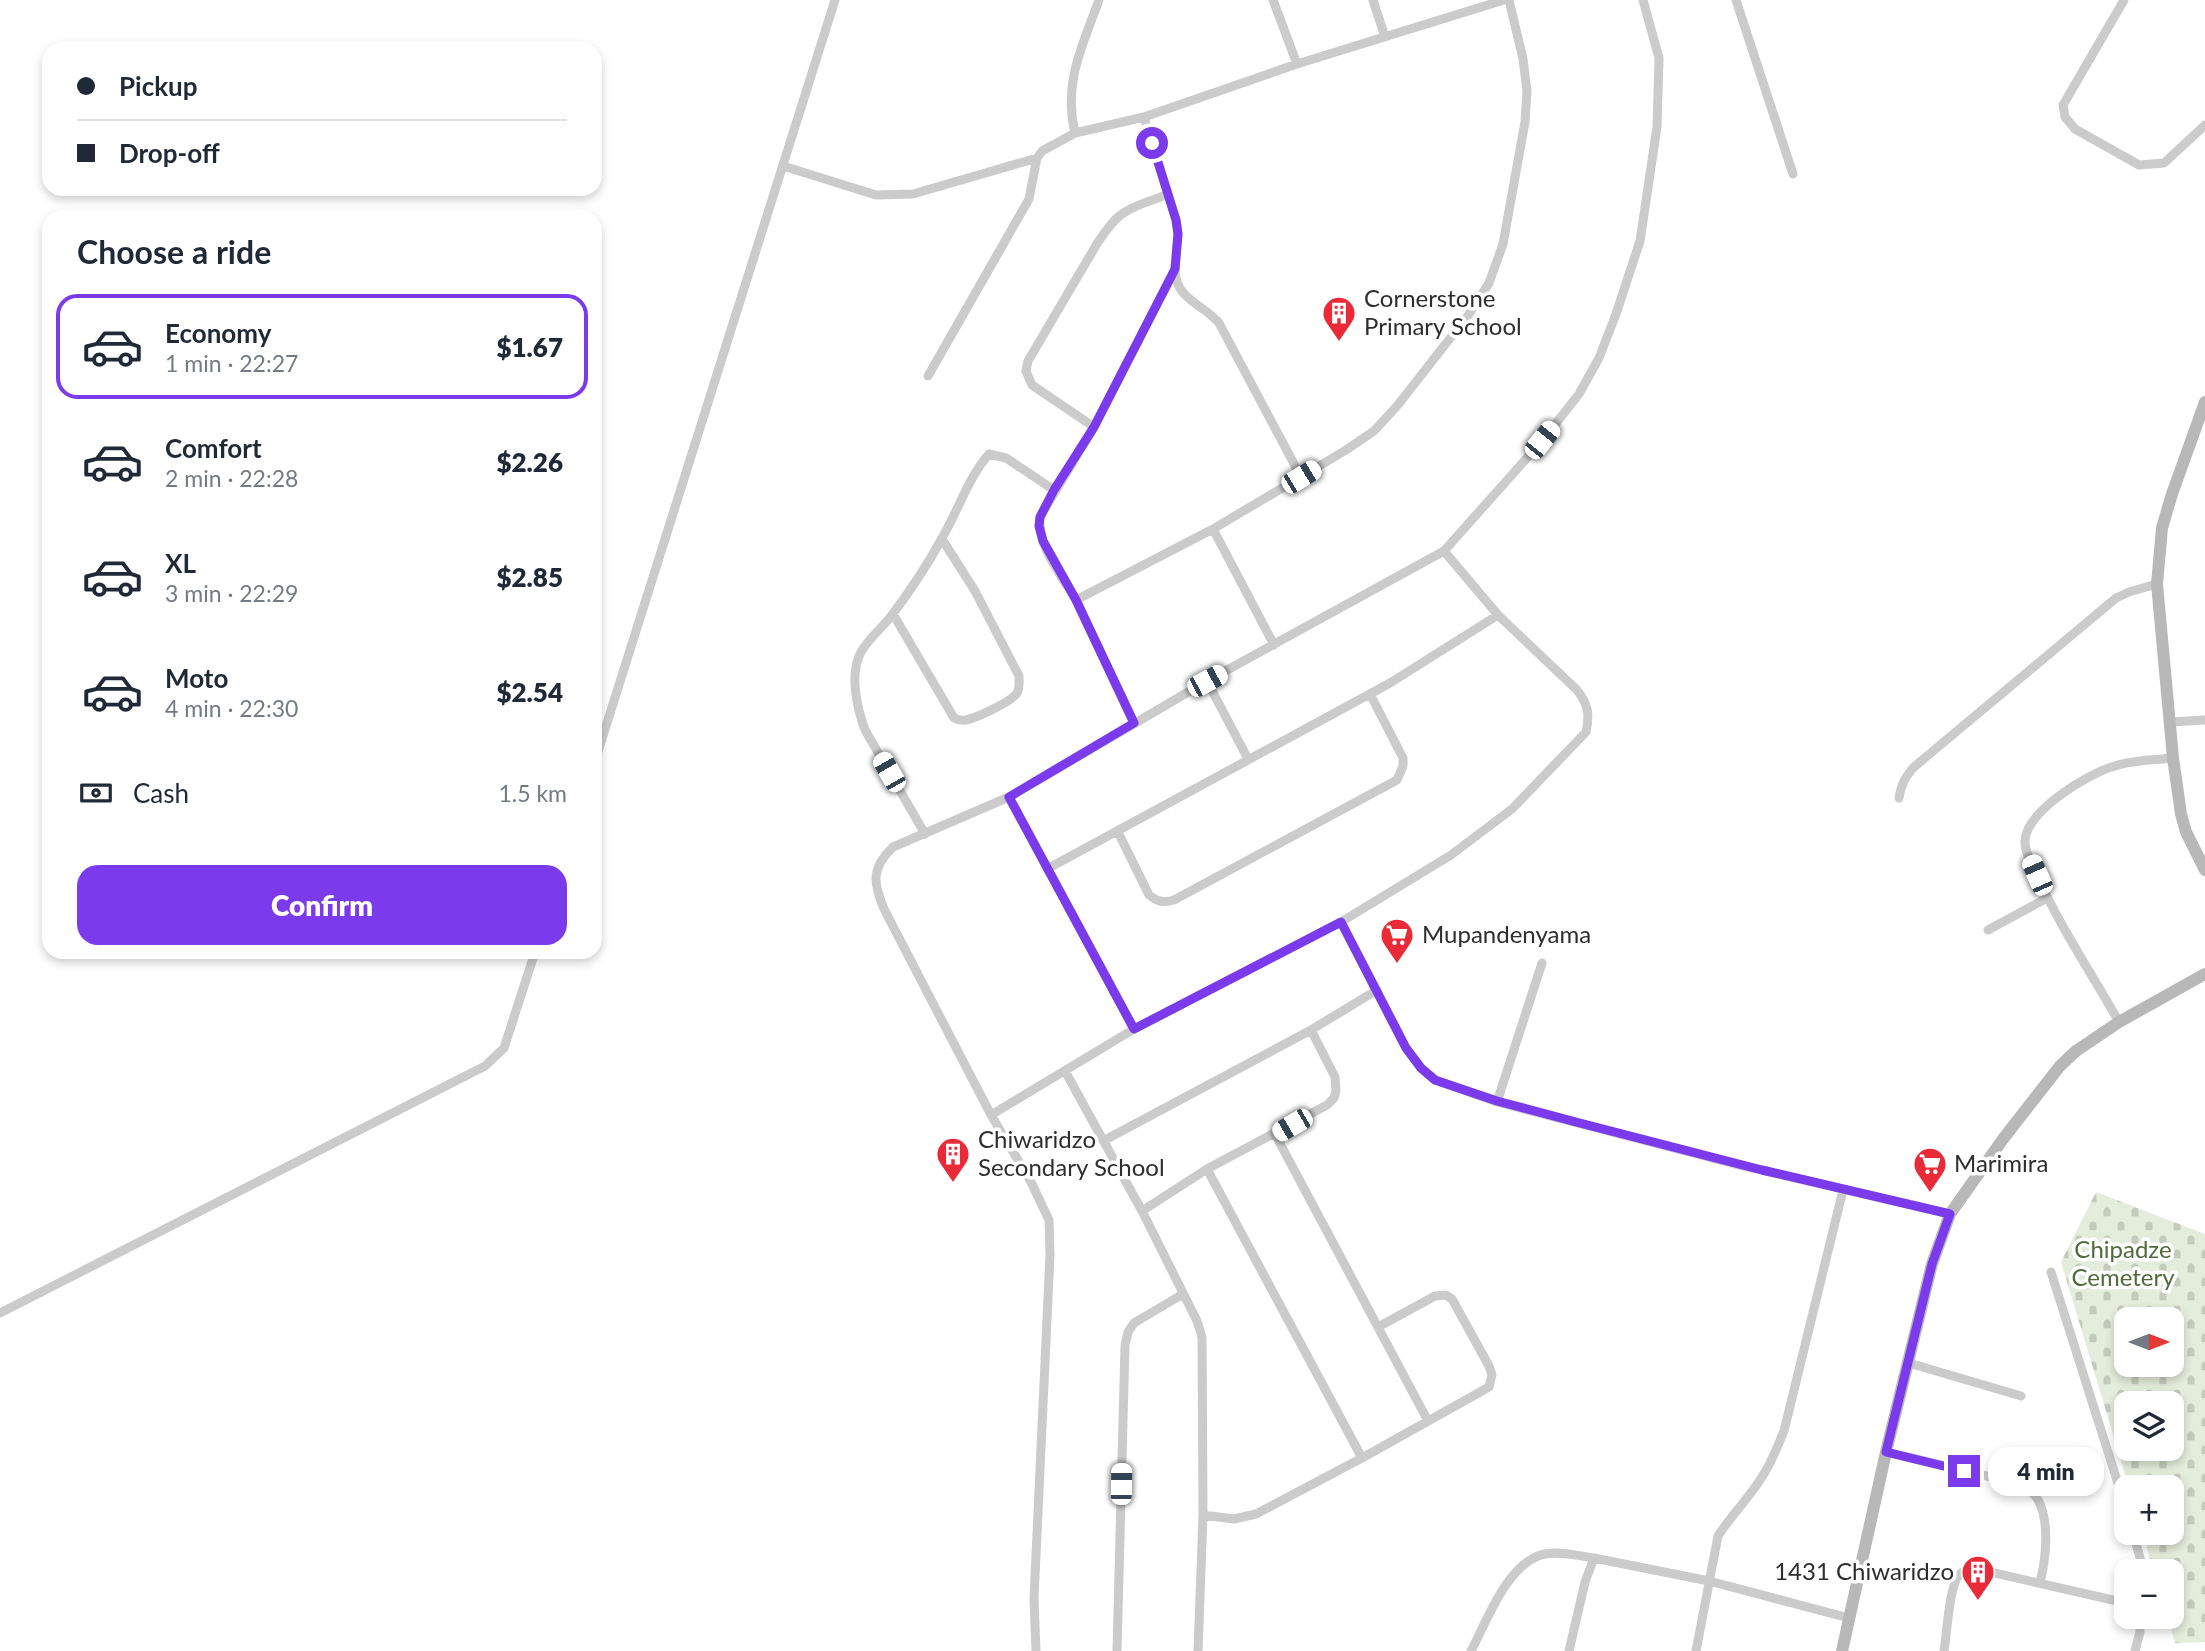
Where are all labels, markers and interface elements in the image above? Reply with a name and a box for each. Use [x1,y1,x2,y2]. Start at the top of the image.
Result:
text: Pickup [119,70,198,102]
route start [1136,127,1168,159]
text: Drop-off [119,137,220,169]
text: Choose a ride [77,232,271,271]
place label: Cornerstone Primary School [1364,283,1522,340]
building icon: Cornerstone Primary School [1320,294,1358,343]
icon: car [81,315,144,378]
text: Economy [165,317,271,349]
text: $1.67 [496,331,563,363]
text: 1 min · 22:27 [165,349,298,377]
car [1521,417,1564,463]
icon: car [81,430,144,493]
text: Comfort [165,432,262,464]
text: $2.26 [496,446,563,478]
car [1278,457,1325,497]
text: 2 min · 22:28 [165,464,298,492]
icon: car [81,545,144,608]
text: XL [165,547,196,579]
text: $2.85 [496,561,563,593]
text: 3 min · 22:29 [165,579,298,607]
icon: car [81,660,144,723]
text: Moto [165,662,228,694]
car [1184,662,1231,700]
text: $2.54 [496,676,563,708]
text: 4 min · 22:30 [165,694,298,722]
car [870,749,909,795]
icon: cash [77,774,115,812]
text: Cash [133,777,189,809]
text: 1.5 km [498,779,567,807]
car [2019,852,2056,898]
button: Confirm [77,865,567,945]
supermarket icon: Mupandenyama [1378,916,1416,965]
place label: Mupandenyama [1422,919,1591,948]
car [1269,1105,1316,1145]
place label: Chiwaridzo Secondary School [978,1124,1165,1181]
building icon: Chiwaridzo Secondary School [934,1135,972,1184]
supermarket icon: Marimira [1911,1145,1949,1194]
place label: Marimira [1954,1148,2048,1177]
park label: Chipadze Cemetery [2071,1234,2175,1291]
north arrow [2114,1307,2184,1377]
map controls [2114,1307,2184,1629]
button: layers [2114,1391,2184,1461]
callout: 4 min [1988,1446,2104,1496]
route end [1948,1455,1980,1487]
text: 4 min [2017,1457,2075,1485]
car [1111,1463,1132,1505]
button: + [2114,1475,2184,1545]
building icon: 1431 Chiwaridzo [1959,1553,1997,1602]
place label: 1431 Chiwaridzo [1774,1556,1954,1585]
button: − [2114,1559,2184,1629]

